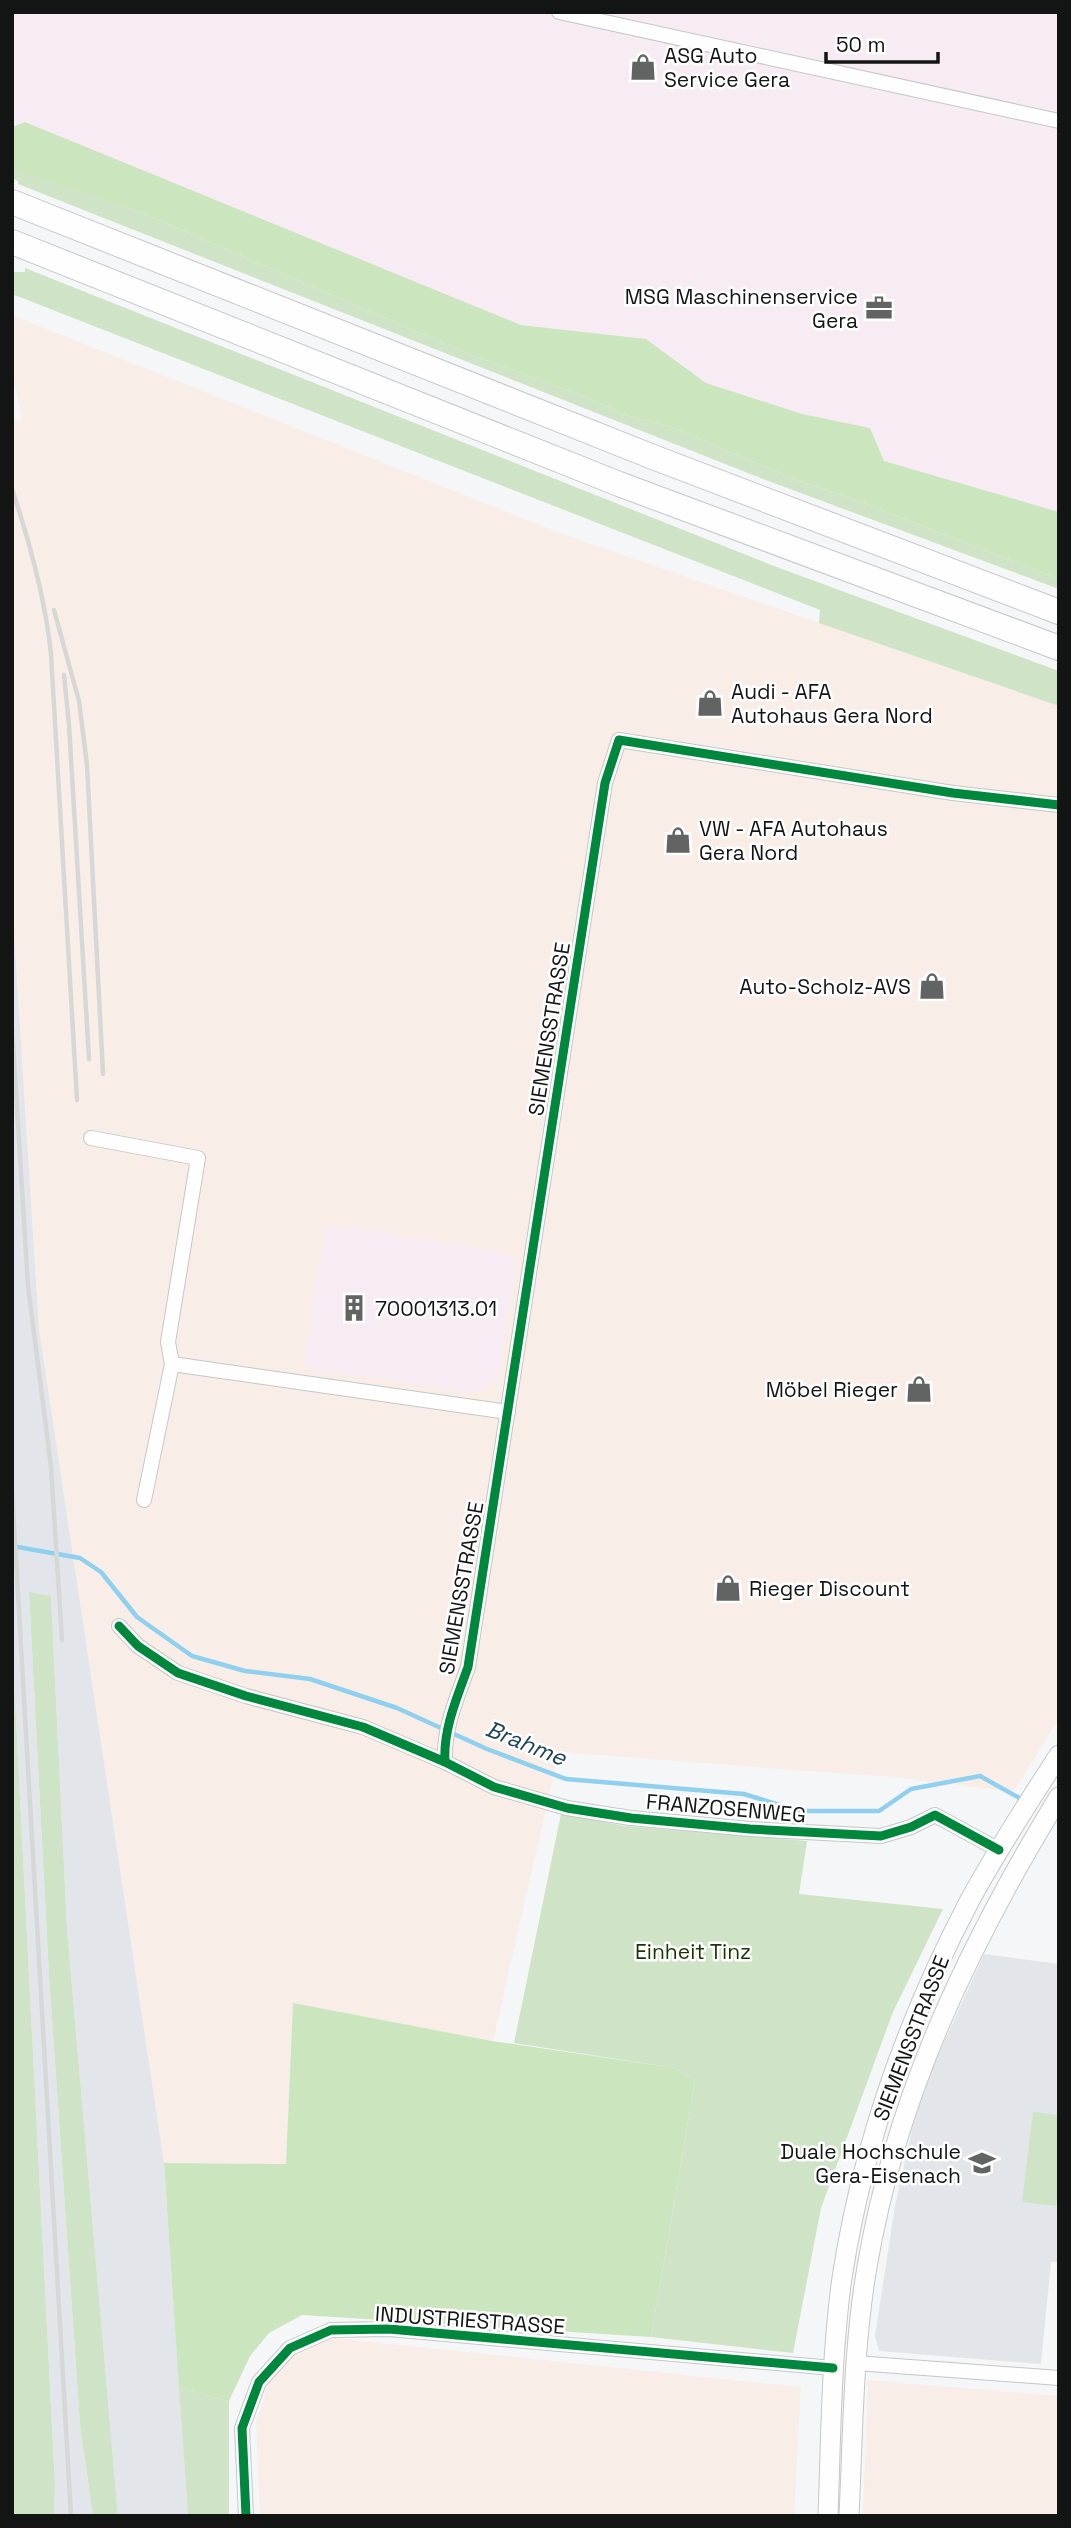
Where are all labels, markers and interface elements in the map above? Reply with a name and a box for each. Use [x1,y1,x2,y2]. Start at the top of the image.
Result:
scale bar [826,21,938,65]
text: 50 m [836,31,886,58]
place label: ASG Auto Service Gera [664,42,790,93]
shop icon: ASG Auto Service Gera [628,52,658,82]
place label: MSG Maschinenservice Gera [625,283,858,334]
office icon: MSG Maschinenservice Gera [864,293,894,323]
place label: Audi - AFA Autohaus Gera Nord [731,678,933,729]
shop icon: Audi - AFA Autohaus Gera Nord [695,688,725,718]
place label: VW - AFA Autohaus Gera Nord [699,815,888,866]
shop icon: VW - AFA Autohaus Gera Nord [663,825,693,855]
street label: SIEMENSSTRASSE [522,940,576,1118]
shop icon: Auto-Scholz-AVS [917,971,947,1001]
place label: Auto-Scholz-AVS [739,973,911,1000]
building icon: 70001313.01 [339,1293,369,1323]
place label: 70001313.01 [375,1295,497,1322]
shop icon: Möbel Rieger [904,1374,934,1404]
place label: Möbel Rieger [766,1376,898,1403]
street label: SIEMENSSTRASSE [432,1499,490,1677]
shop icon: Rieger Discount [713,1573,743,1603]
place label: Rieger Discount [749,1575,910,1602]
water label: Brahme [481,1713,572,1773]
street label: FRANZOSENWEG [645,1788,807,1828]
park label: Einheit Tinz [635,1938,751,1965]
street label: SIEMENSSTRASSE [867,1951,955,2125]
place label: Duale Hochschule Gera-Eisenach [780,2138,961,2189]
school or university icon: Duale Hochschule Gera-Eisenach [967,2148,997,2178]
street label: INDUSTRIESTRASSE [374,2300,566,2340]

